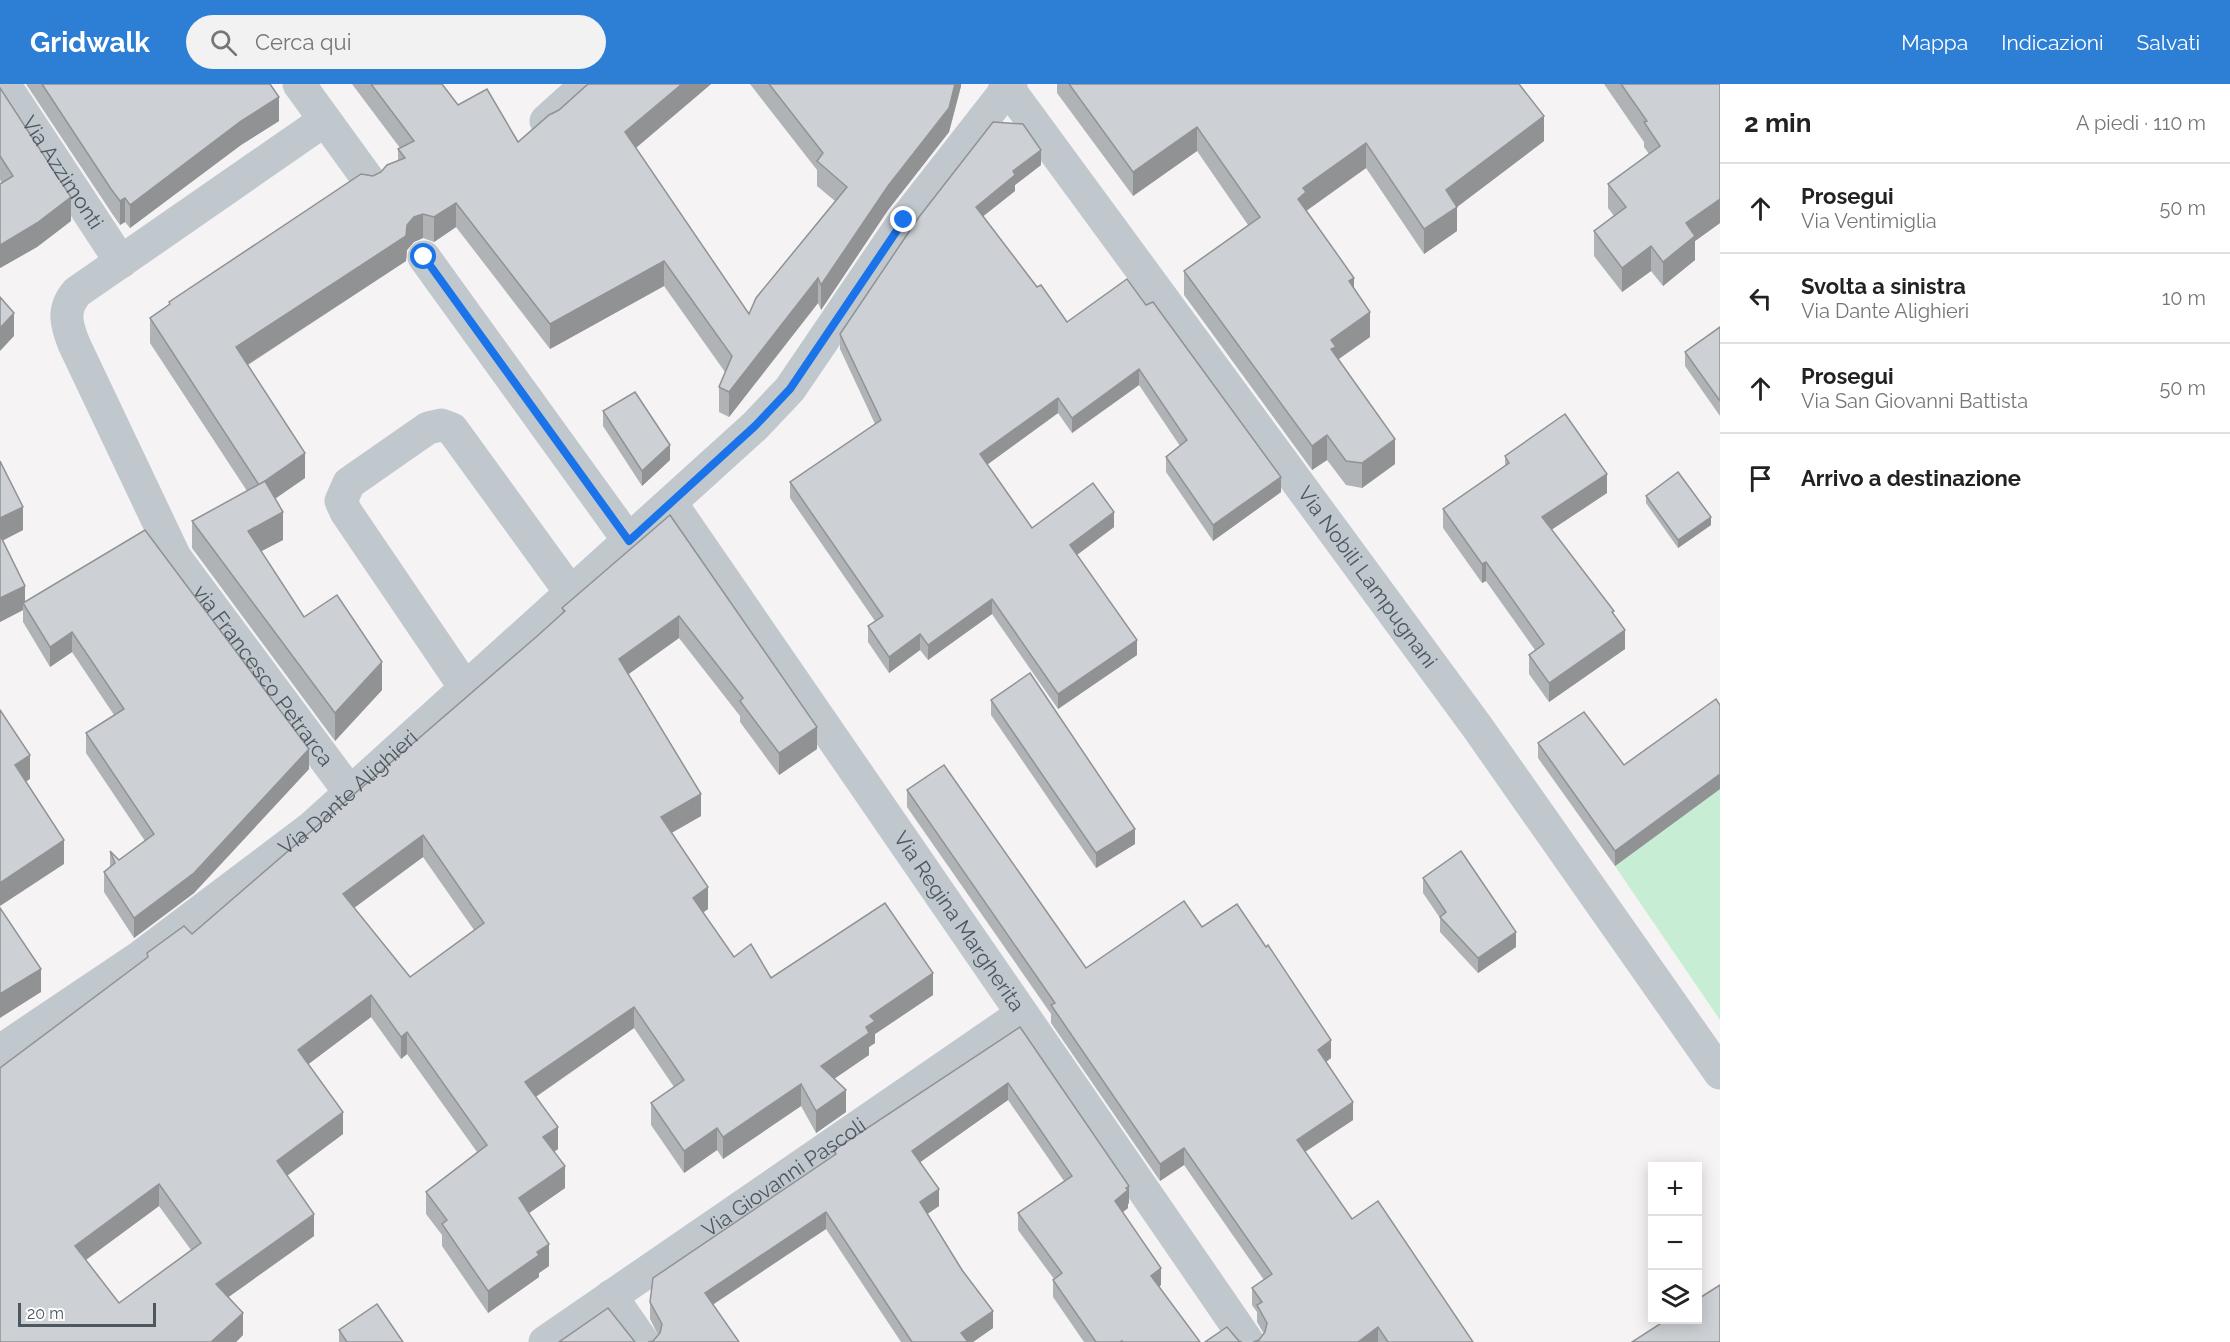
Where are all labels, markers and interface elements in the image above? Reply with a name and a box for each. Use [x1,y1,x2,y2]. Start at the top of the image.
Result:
search box [186,15,606,69]
text: Gridwalk [30,26,150,59]
icon: search [207,26,240,59]
text: Cerca qui [255,29,351,55]
text: Mappa [1901,30,1968,55]
text: Indicazioni [2001,30,2104,55]
text: Salvati [2137,30,2200,55]
text: 2 min [1744,108,1811,138]
street label: Via Azzimonti [16,111,109,234]
text: A piedi · 110 m [2076,111,2206,135]
text: Prosegui [1801,183,1894,209]
icon: ahead [1744,192,1777,225]
text: 50 m [2159,196,2206,220]
route end [890,206,916,232]
text: Via Ventimiglia [1801,209,1937,233]
route start [410,243,436,269]
text: Svolta a sinistra [1801,273,1966,299]
icon: left [1744,282,1777,315]
text: 10 m [2162,286,2206,310]
text: Via Dante Alighieri [1801,299,1969,323]
text: Prosegui [1801,363,1894,389]
icon: ahead [1744,372,1777,405]
text: 50 m [2159,376,2206,400]
text: Via San Giovanni Battista [1801,389,2028,413]
icon: arrive [1744,462,1777,495]
text: Arrivo a destinazione [1801,465,2021,491]
street label: Via Nobili Lampugnani [1293,481,1443,673]
street label: via Francesco Petrarca [188,580,339,771]
street label: Via Dante Alighieri [273,725,422,860]
street label: Via Regina Margherita [889,827,1030,1016]
street label: Via Giovanni Pascoli [697,1112,870,1242]
map controls [1648,1162,1702,1324]
button: + [1648,1162,1702,1216]
button: − [1648,1216,1702,1270]
button: layers [1648,1270,1702,1324]
scale bar [18,1300,156,1328]
text: 20 m [27,1304,64,1323]

